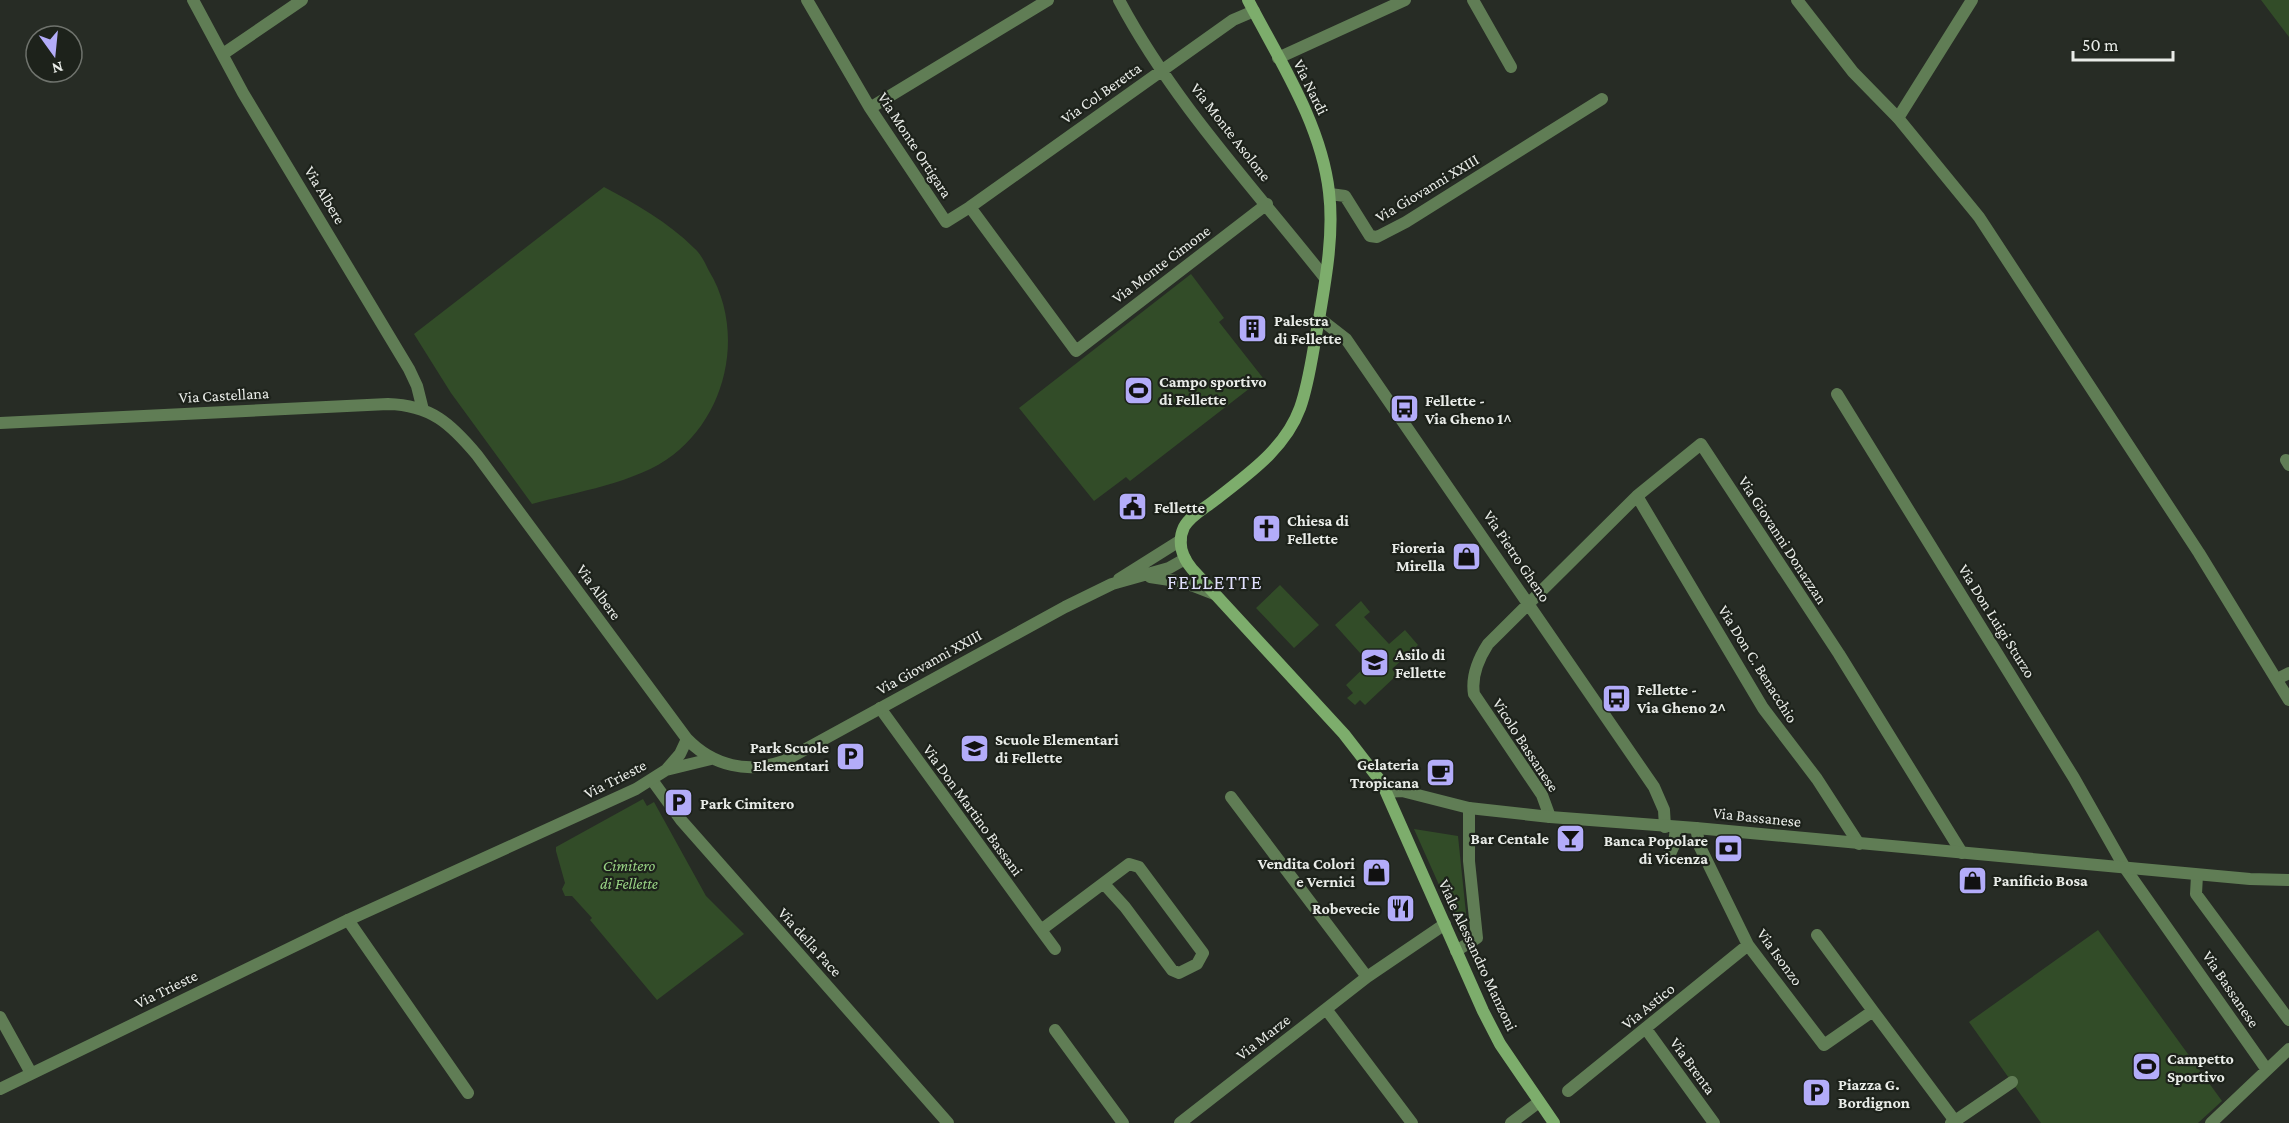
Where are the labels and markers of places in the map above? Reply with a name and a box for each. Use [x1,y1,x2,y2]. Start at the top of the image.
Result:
place label: Palestra di Fellette [1274,312,1342,347]
building icon: Palestra di Fellette [1237,313,1269,345]
place label: Campo sportivo di Fellette [1159,373,1267,408]
sports icon: Campo sportivo di Fellette [1122,374,1154,406]
place label: Fellette - Via Gheno 1^ [1424,392,1512,427]
bus stop icon: Fellette - Via Gheno 1^ [1388,393,1420,425]
public building icon: Fellette [1117,491,1149,523]
place label: Fellette [1154,499,1205,516]
place label: Chiesa di Fellette [1287,512,1349,547]
church icon: Chiesa di Fellette [1250,513,1282,545]
place label: Fioreria Mirella [1392,539,1445,574]
shop icon: Fioreria Mirella [1450,540,1482,572]
place label: Asilo di Fellette [1394,646,1446,681]
school or university icon: Asilo di Fellette [1358,647,1390,679]
place label: Fellette - Via Gheno 2^ [1636,681,1726,716]
bus stop icon: Fellette - Via Gheno 2^ [1600,682,1632,714]
place label: Scuole Elementari di Fellette [995,731,1119,766]
school or university icon: Scuole Elementari di Fellette [958,732,990,764]
place label: Park Scuole Elementari [750,739,830,774]
parking icon: Park Scuole Elementari [834,740,866,772]
place label: Gelateria Tropicana [1350,756,1419,791]
cafe icon: Gelateria Tropicana [1424,757,1456,789]
parking icon: Park Cimitero [663,787,695,819]
place label: Park Cimitero [700,795,794,812]
bar icon: Bar Centale [1554,822,1586,854]
place label: Bar Centale [1470,830,1550,847]
place label: Banca Popolare di Vicenza [1604,832,1709,867]
bank icon: Banca Popolare di Vicenza [1713,833,1745,865]
place label: Vendita Colori e Vernici [1257,855,1355,890]
shop icon: Vendita Colori e Vernici [1360,856,1392,888]
shop icon: Panificio Bosa [1956,864,1988,896]
place label: Panificio Bosa [1993,872,2088,889]
restaurant icon: Robevecie [1385,892,1417,924]
place label: Robevecie [1312,900,1381,917]
place label: Campetto Sportivo [2167,1050,2234,1085]
sports icon: Campetto Sportivo [2130,1051,2162,1083]
place label: Piazza G. Bordignon [1838,1076,1910,1111]
parking icon: Piazza G. Bordignon [1801,1077,1833,1109]

